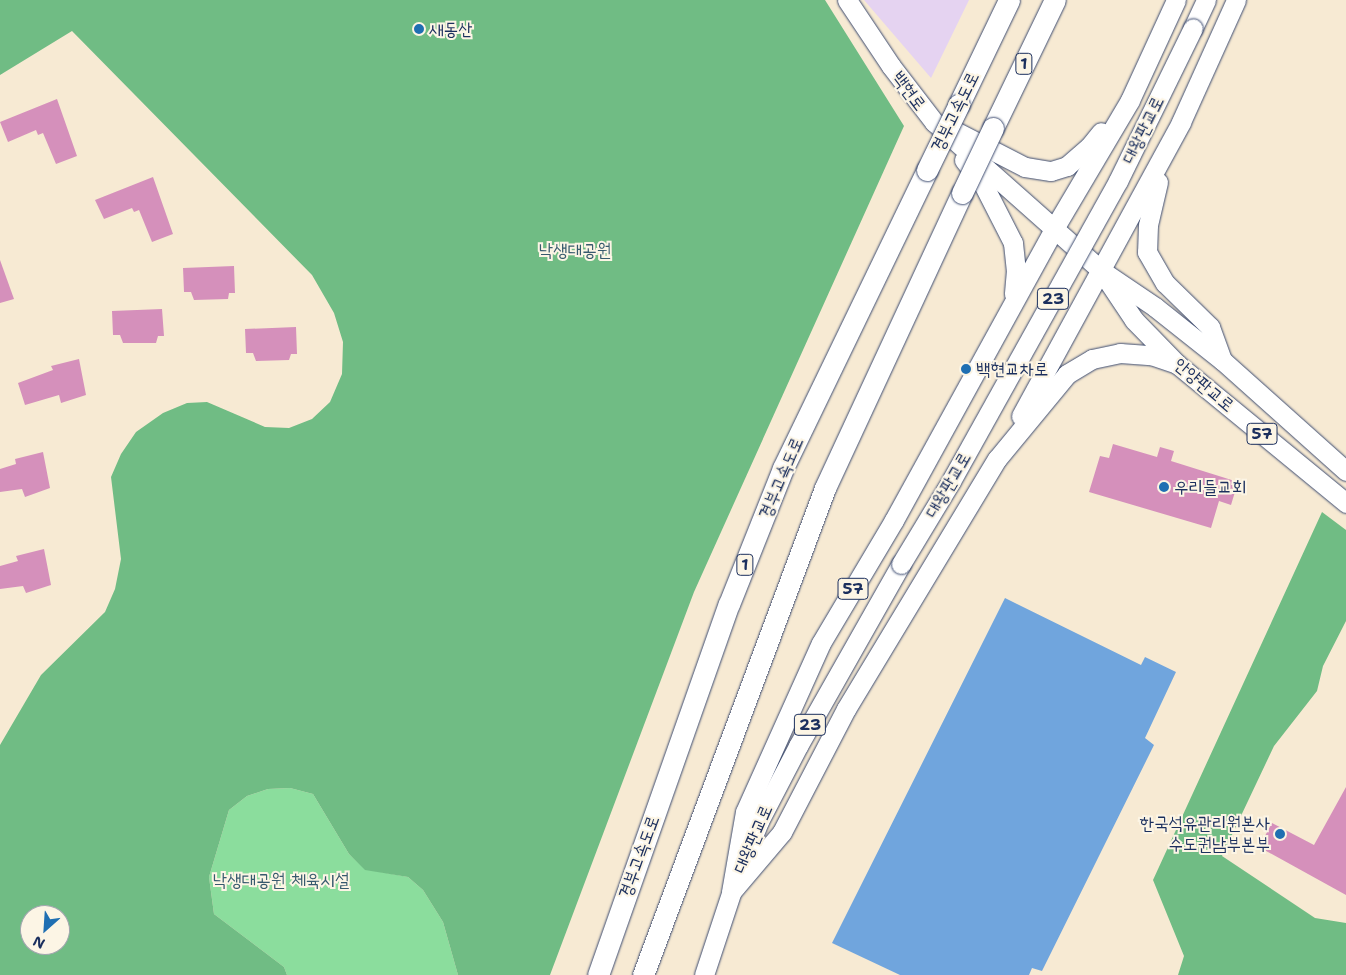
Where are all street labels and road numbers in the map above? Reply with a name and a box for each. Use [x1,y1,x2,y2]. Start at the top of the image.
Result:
road number: 1 [1015,51,1033,78]
street label: 백현로 [887,67,931,115]
street label: 경부고속도로 [926,68,984,156]
street label: 대왕판교로 [1117,93,1169,167]
road number: 23 [1037,286,1069,312]
street label: 안양판교로 [1169,353,1239,417]
road number: 57 [1246,420,1278,448]
street label: 경부고속도로 [754,434,808,522]
street label: 대왕판교로 [921,448,975,522]
road number: 1 [736,552,754,578]
road number: 57 [837,576,869,602]
road number: 23 [794,712,826,738]
street label: 대왕판교로 [729,801,777,877]
street label: 경부고속도로 [614,812,664,902]

